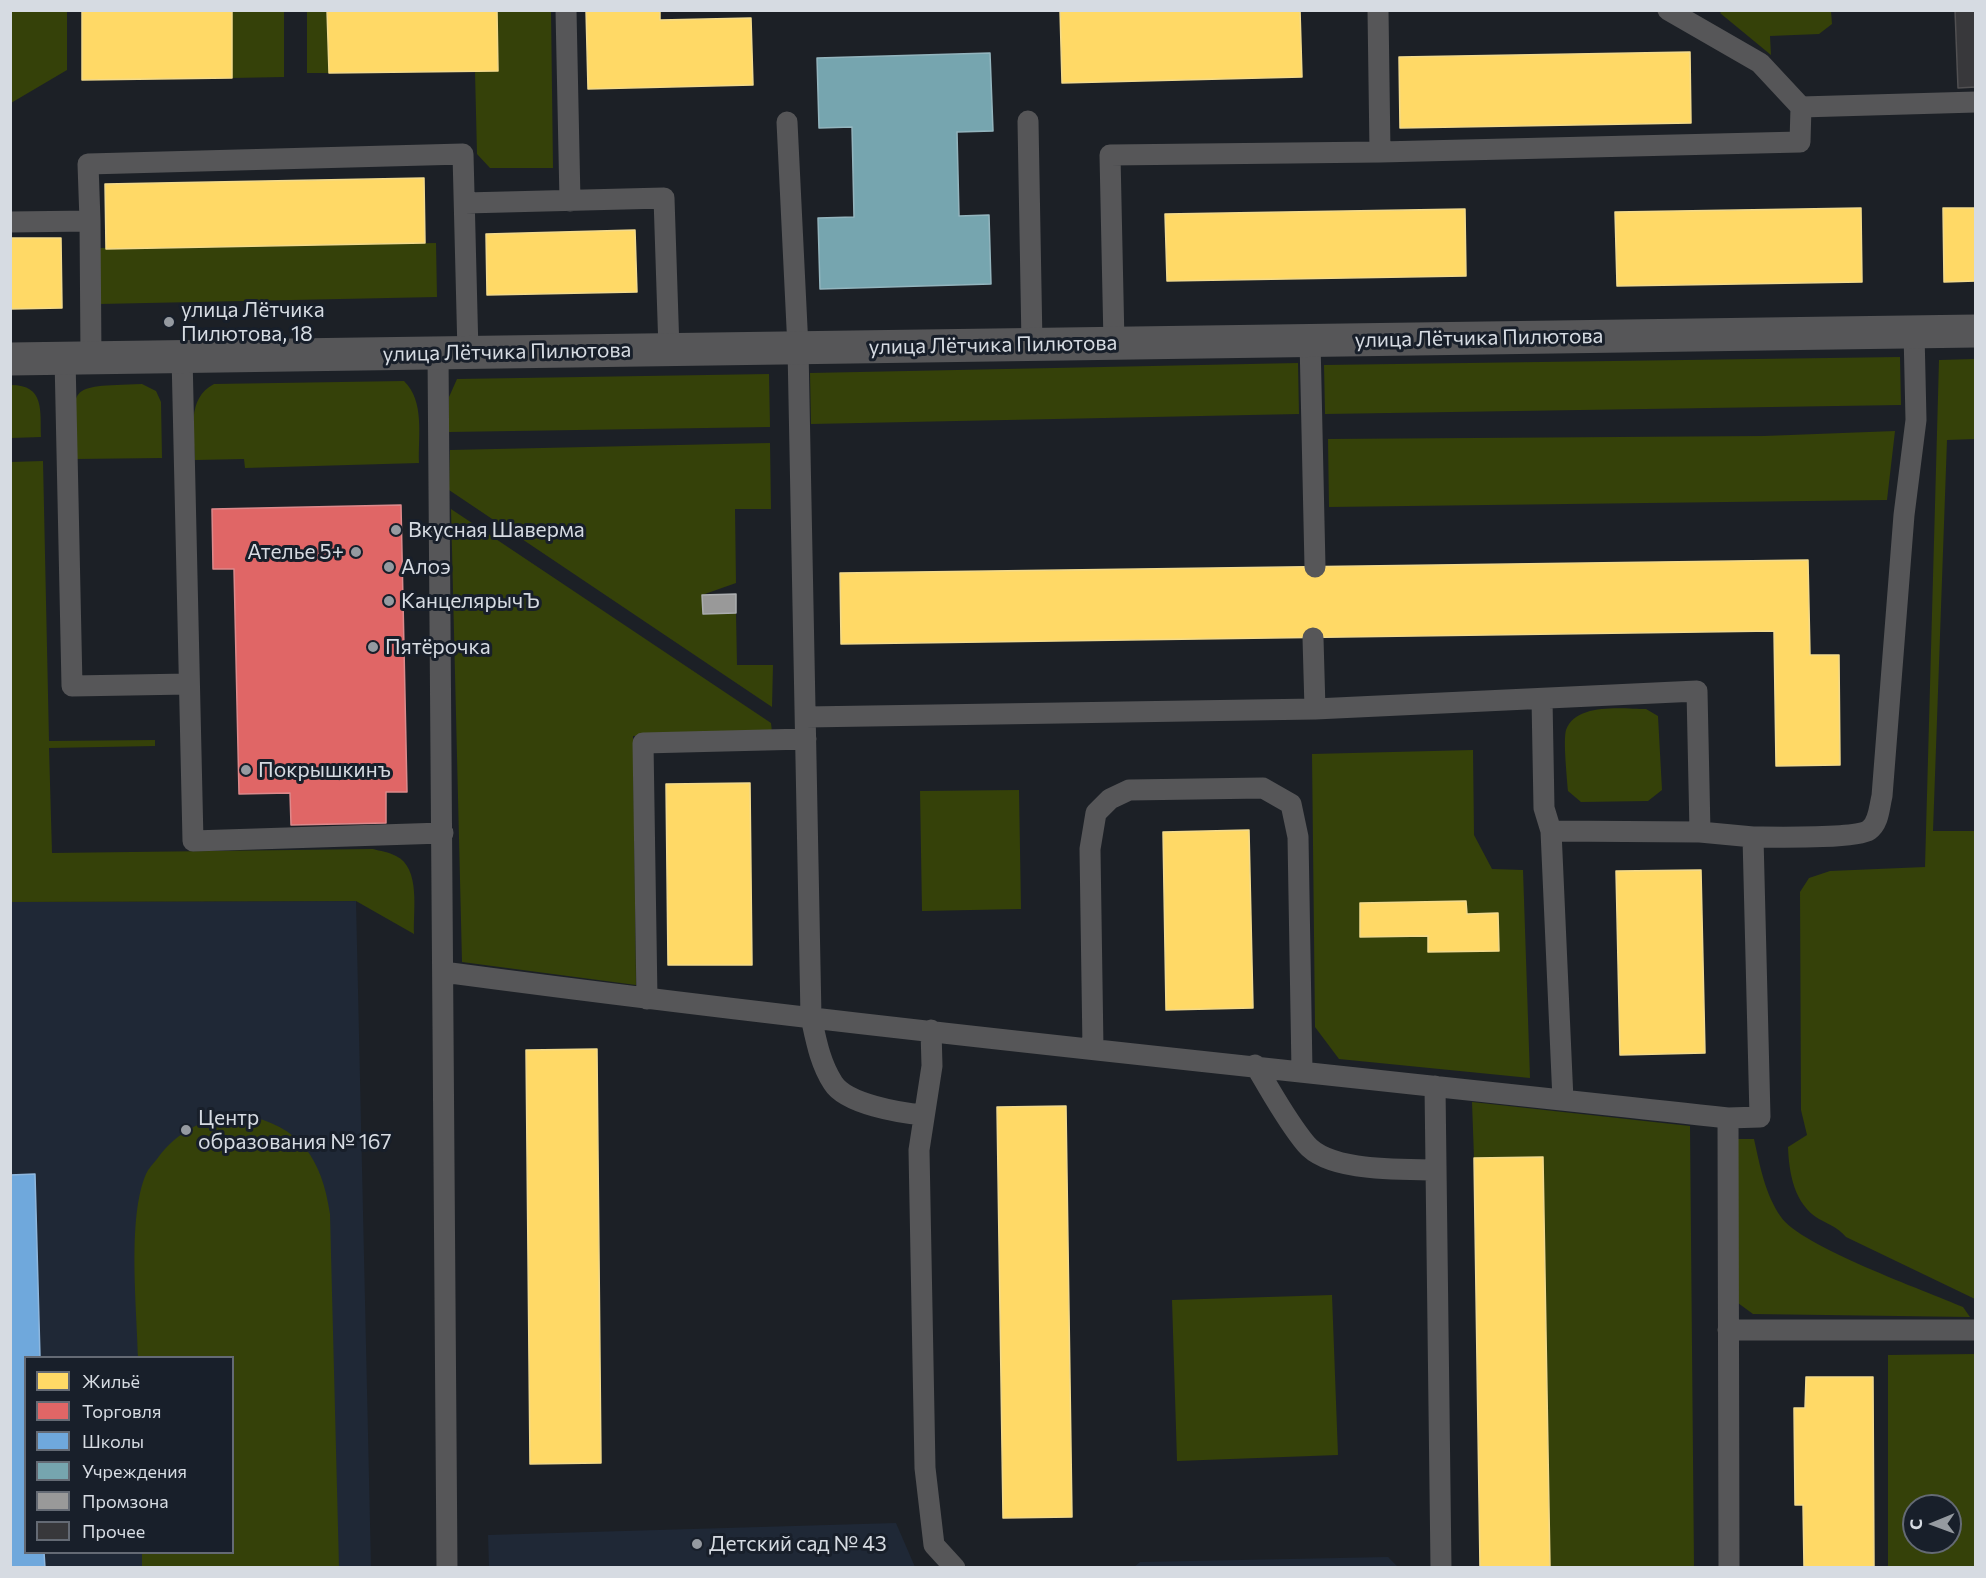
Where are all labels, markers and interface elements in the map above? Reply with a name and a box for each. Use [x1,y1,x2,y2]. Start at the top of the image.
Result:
place label: улица Лётчика Пилютова, 18 [181,297,325,347]
marker: улица Лётчика Пилютова, 18 [162,315,176,329]
street label: улица Лётчика Пилютова [1354,323,1604,353]
street label: улица Лётчика Пилютова [868,330,1118,360]
street label: улица Лётчика Пилютова [382,337,632,367]
place label: Вкусная Шаверма [408,517,585,543]
marker: Вкусная Шаверма [389,523,403,537]
place label: Ателье 5+ [247,539,344,565]
marker: Ателье 5+ [349,545,363,559]
place label: Алоэ [401,554,451,580]
marker: Алоэ [382,560,396,574]
place label: КанцелярычЪ [401,588,540,614]
marker: КанцелярычЪ [382,594,396,608]
place label: Пятёрочка [385,634,491,660]
marker: Пятёрочка [366,640,380,654]
place label: Покрышкинъ [258,757,391,783]
marker: Покрышкинъ [239,763,253,777]
place label: Центр образования № 167 [198,1105,392,1155]
marker: Центр образования № 167 [179,1123,193,1137]
legend [24,1356,234,1554]
text: Жильё [82,1370,140,1392]
text: Торговля [82,1400,161,1422]
text: Школы [82,1430,144,1452]
text: Учреждения [82,1460,187,1482]
text: Промзона [82,1490,169,1512]
north arrow [1902,1494,1962,1554]
text: С [1906,1519,1925,1530]
text: Прочее [82,1520,145,1542]
place label: Детский сад № 43 [709,1531,887,1557]
marker: Детский сад № 43 [690,1537,704,1551]

